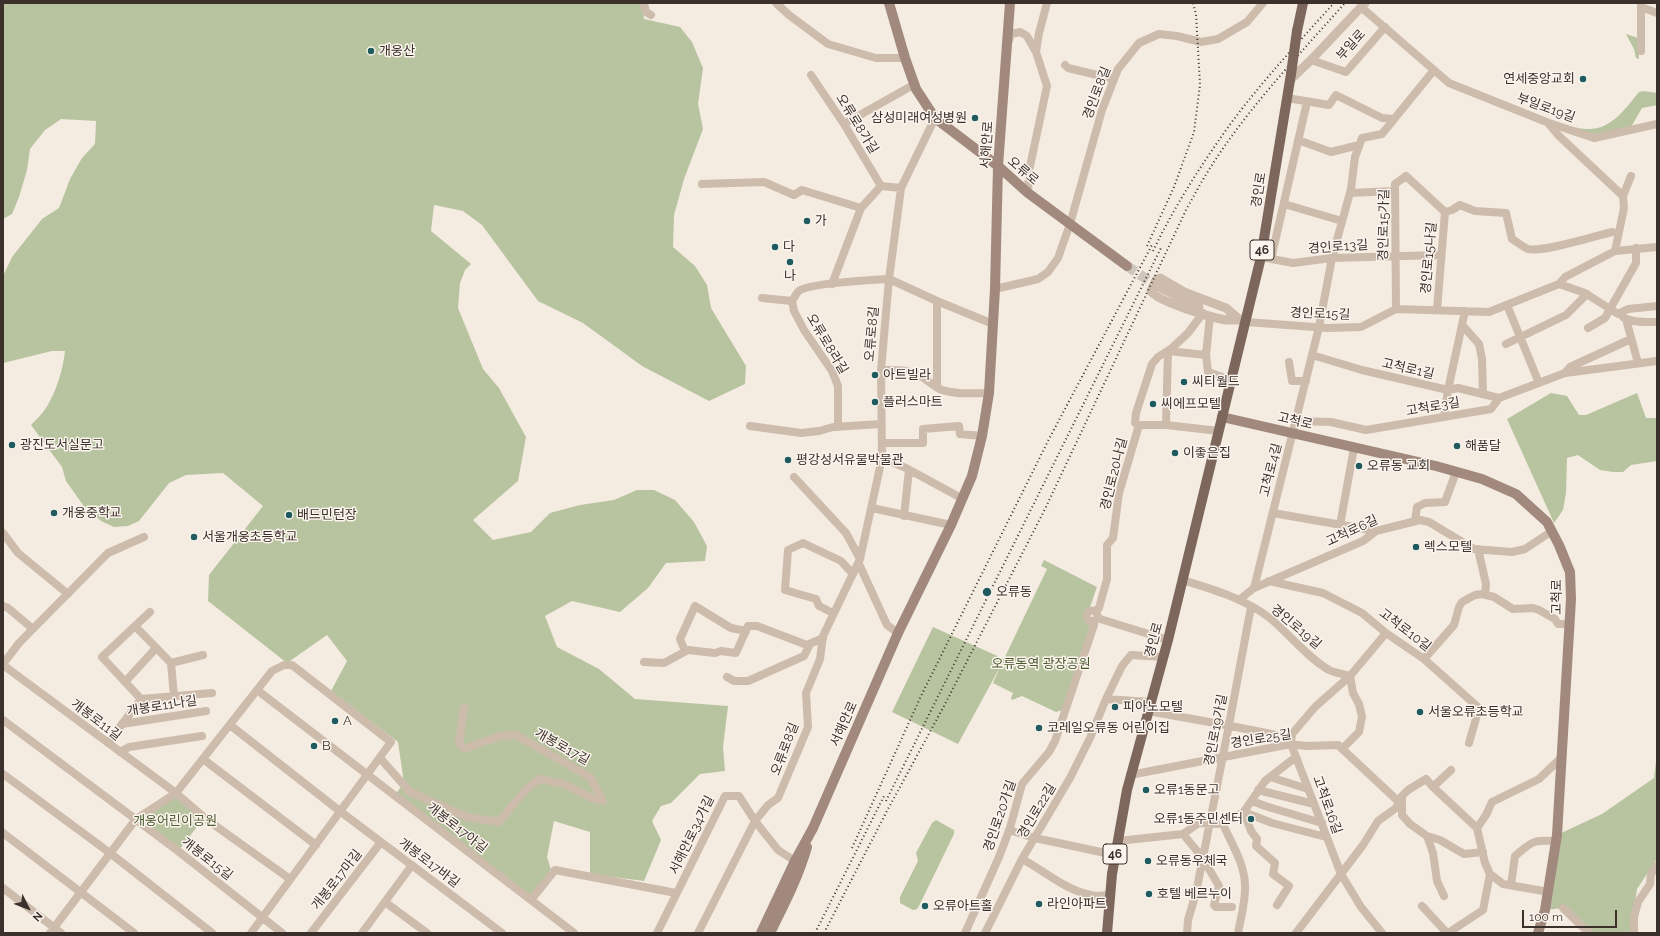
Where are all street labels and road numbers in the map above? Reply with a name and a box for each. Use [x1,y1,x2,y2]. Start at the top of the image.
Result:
street label: 부일로 [1333,26,1369,64]
street label: 경인로8길 [1080,64,1114,122]
street label: 부일로19길 [1515,90,1577,126]
street label: 오류로8가길 [832,91,882,157]
street label: 서해안로 [978,121,996,169]
street label: 오류로 [1004,153,1042,189]
street label: 경인로 [1248,171,1270,209]
street label: 경인로15가길 [1376,189,1392,261]
street label: 경인로15나길 [1418,221,1440,295]
street label: 경인로13길 [1307,237,1369,257]
road number: 46 [1250,240,1274,260]
street label: 경인로15길 [1290,305,1350,323]
street label: 오류로8길 [862,306,882,362]
street label: 오류로8라길 [803,311,851,377]
street label: 고척로1길 [1380,355,1436,383]
street label: 고척로3길 [1405,395,1461,419]
street label: 고척로 [1276,409,1314,433]
street label: 경인로20나길 [1097,436,1131,512]
street label: 고척로4길 [1257,441,1285,499]
street label: 고척로6길 [1323,512,1381,550]
street label: 고척로 [1549,579,1565,615]
street label: 경인로19길 [1268,601,1324,653]
street label: 고척로10길 [1376,605,1434,655]
street label: 경인로 [1142,621,1166,659]
street label: 개봉로11나길 [126,693,198,719]
street label: 경인로19가길 [1201,693,1231,767]
street label: 개봉로11길 [68,696,124,744]
street label: 서해안로 [827,699,861,749]
street label: 오류로8길 [768,720,802,778]
street label: 개봉로17길 [532,726,592,768]
street label: 경인로25길 [1229,726,1293,752]
street label: 고척로16길 [1309,774,1345,836]
street label: 경인로20가길 [980,778,1020,854]
street label: 경인로22길 [1015,781,1059,841]
street label: 서해안로34가길 [666,793,718,877]
street label: 개봉로17아길 [424,800,490,856]
street label: 개봉로15길 [178,834,236,884]
street label: 개봉로17바길 [395,835,463,891]
road number: 46 [1103,844,1127,864]
street label: 개봉로17마길 [309,847,365,913]

